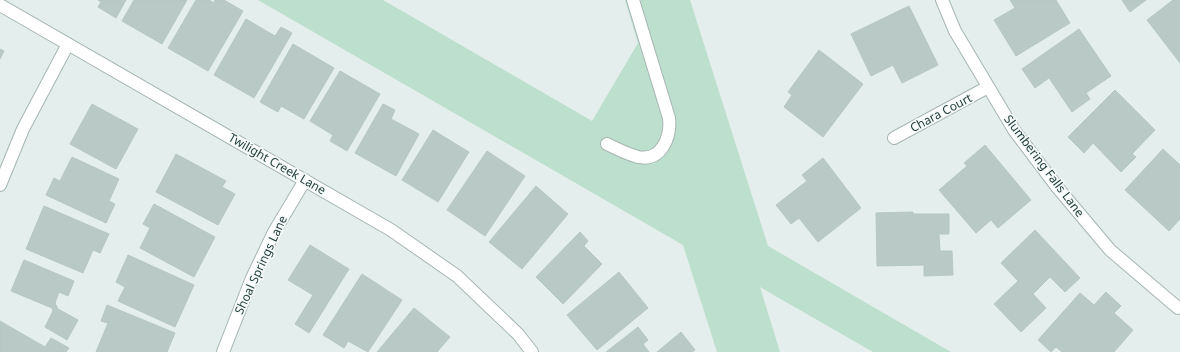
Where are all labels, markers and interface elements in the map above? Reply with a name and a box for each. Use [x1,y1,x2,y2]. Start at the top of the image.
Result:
street label: Chara Court [907,89,975,136]
street label: Slumbering Falls Lane [1000,111,1089,220]
street label: Twilight Creek Lane [225,129,329,199]
street label: Shoal Springs Lane [230,212,291,317]

